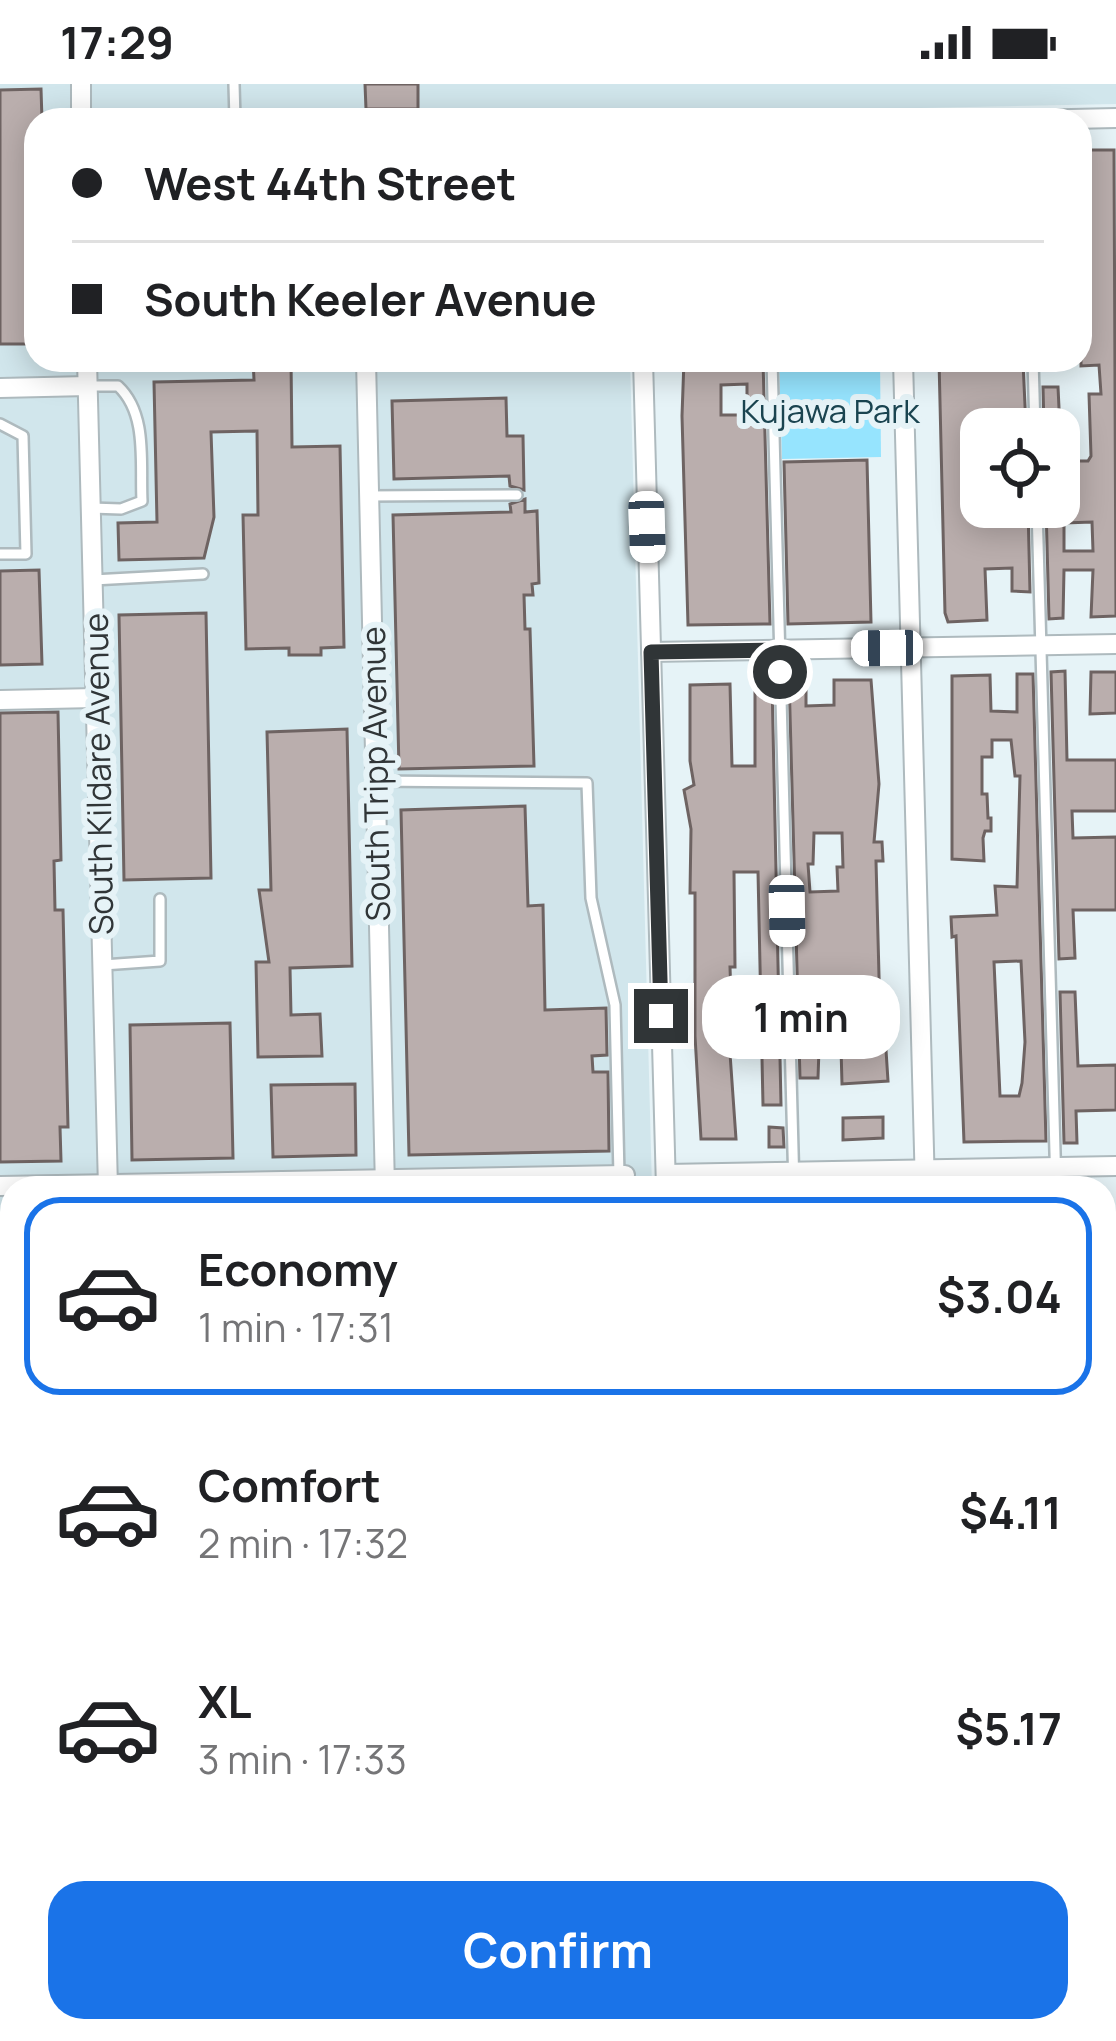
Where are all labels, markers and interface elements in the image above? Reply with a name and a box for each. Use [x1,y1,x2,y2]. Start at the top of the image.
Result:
text: 17:29 [60,11,174,73]
text: West 44th Street [144,152,516,214]
text: South Keeler Avenue [144,268,597,330]
park label: Kujawa Park [741,388,921,433]
map controls [960,408,1080,528]
button: locate [960,408,1080,528]
car [628,490,666,564]
street label: South Kildare Avenue [73,613,123,935]
street label: South Tripp Avenue [350,626,400,922]
car [851,629,923,667]
route start [753,645,807,699]
car [768,875,806,947]
callout: 1 min [703,974,901,1058]
route end [634,989,688,1043]
text: 1 min [753,990,849,1044]
text: Economy [198,1238,398,1300]
icon: car [54,1242,162,1350]
text: $3.04 [937,1265,1062,1327]
text: 1 min · 17:31 [198,1300,394,1354]
text: Comfort [198,1454,381,1516]
icon: car [54,1458,162,1566]
text: $4.11 [960,1481,1062,1543]
text: 2 min · 17:32 [198,1516,408,1570]
text: XL [198,1670,252,1732]
icon: car [54,1674,162,1782]
text: $5.17 [955,1697,1062,1759]
text: 3 min · 17:33 [198,1732,407,1786]
button: Confirm [48,1881,1068,2019]

